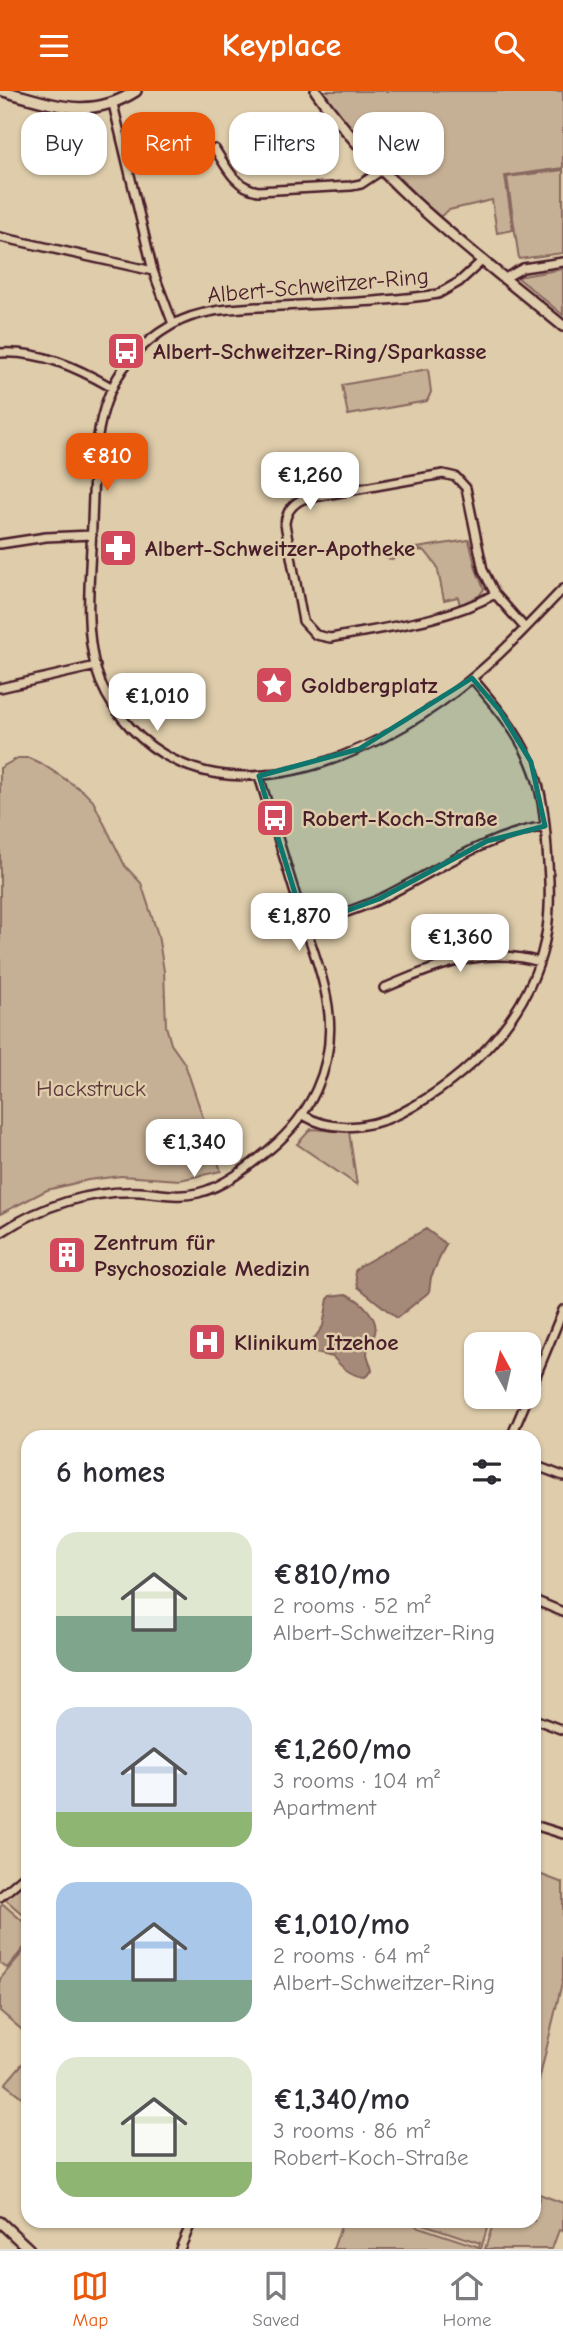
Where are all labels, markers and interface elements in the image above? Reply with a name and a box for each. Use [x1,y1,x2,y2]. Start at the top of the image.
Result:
icon: menu [35,27,73,65]
text: Keyplace [222,27,341,64]
icon: search [490,27,528,65]
chip: Buy [21,112,107,175]
chip: Rent [121,112,215,175]
chip: Filters [229,112,339,175]
chip: New [353,112,444,175]
street label: Albert-Schweitzer-Ring [206,262,430,309]
bus stop icon: Albert-Schweitzer-Ring/Sparkasse [105,330,147,372]
place label: Albert-Schweitzer-Ring/Sparkasse [153,338,486,365]
pin: €810 [66,433,148,493]
text: €810 [82,442,132,469]
pin: €1,260 [253,453,367,512]
text: €1,260 [277,461,343,488]
pharmacy icon: Albert-Schweitzer-Apotheke [97,527,139,569]
place label: Albert-Schweitzer-Apotheke [145,535,415,562]
place icon: Goldbergplatz [253,664,295,706]
place label: Goldbergplatz [301,672,438,699]
pin: €1,010 [100,673,214,733]
text: €1,010 [125,682,189,709]
bus stop icon: Robert-Koch-Straße [254,797,296,839]
place label: Robert-Koch-Straße [302,805,498,832]
pin: €1,870 [242,893,356,953]
text: €1,870 [267,902,331,929]
pin: €1,360 [403,915,517,974]
text: €1,360 [427,923,493,950]
park label: Hackstruck [36,1075,146,1102]
pin: €1,340 [137,1119,251,1179]
text: €1,340 [162,1128,226,1155]
place label: Zentrum für Psychosoziale Medizin [94,1229,310,1282]
building icon: Zentrum für Psychosoziale Medizin [46,1234,88,1276]
hospital icon: Klinikum Itzehoe [186,1321,228,1363]
place label: Klinikum Itzehoe [234,1329,399,1356]
north arrow [464,1332,541,1409]
map controls [464,1332,541,1409]
icon: filters [468,1453,506,1491]
text: 6 homes [56,1455,165,1490]
text: €810/mo [273,1557,391,1592]
icon: home [112,1560,196,1644]
text: 2 rooms · 52 m² [273,1592,431,1619]
text: Albert-Schweitzer-Ring [273,1619,495,1646]
text: €1,260/mo [273,1732,412,1767]
icon: home [112,1735,196,1819]
text: 3 rooms · 104 m² [273,1767,440,1794]
text: Apartment [273,1794,376,1821]
text: €1,010/mo [273,1907,410,1942]
icon: home [112,1910,196,1994]
text: 2 rooms · 64 m² [273,1942,430,1969]
text: Albert-Schweitzer-Ring [273,1969,495,1996]
text: €1,340/mo [273,2082,410,2117]
icon: home [112,2085,196,2169]
text: 3 rooms · 86 m² [273,2117,430,2144]
text: Robert-Koch-Straße [273,2144,469,2171]
tab: Map [71,2267,109,2331]
tab: Saved [252,2267,300,2331]
tab: Home [443,2267,492,2331]

